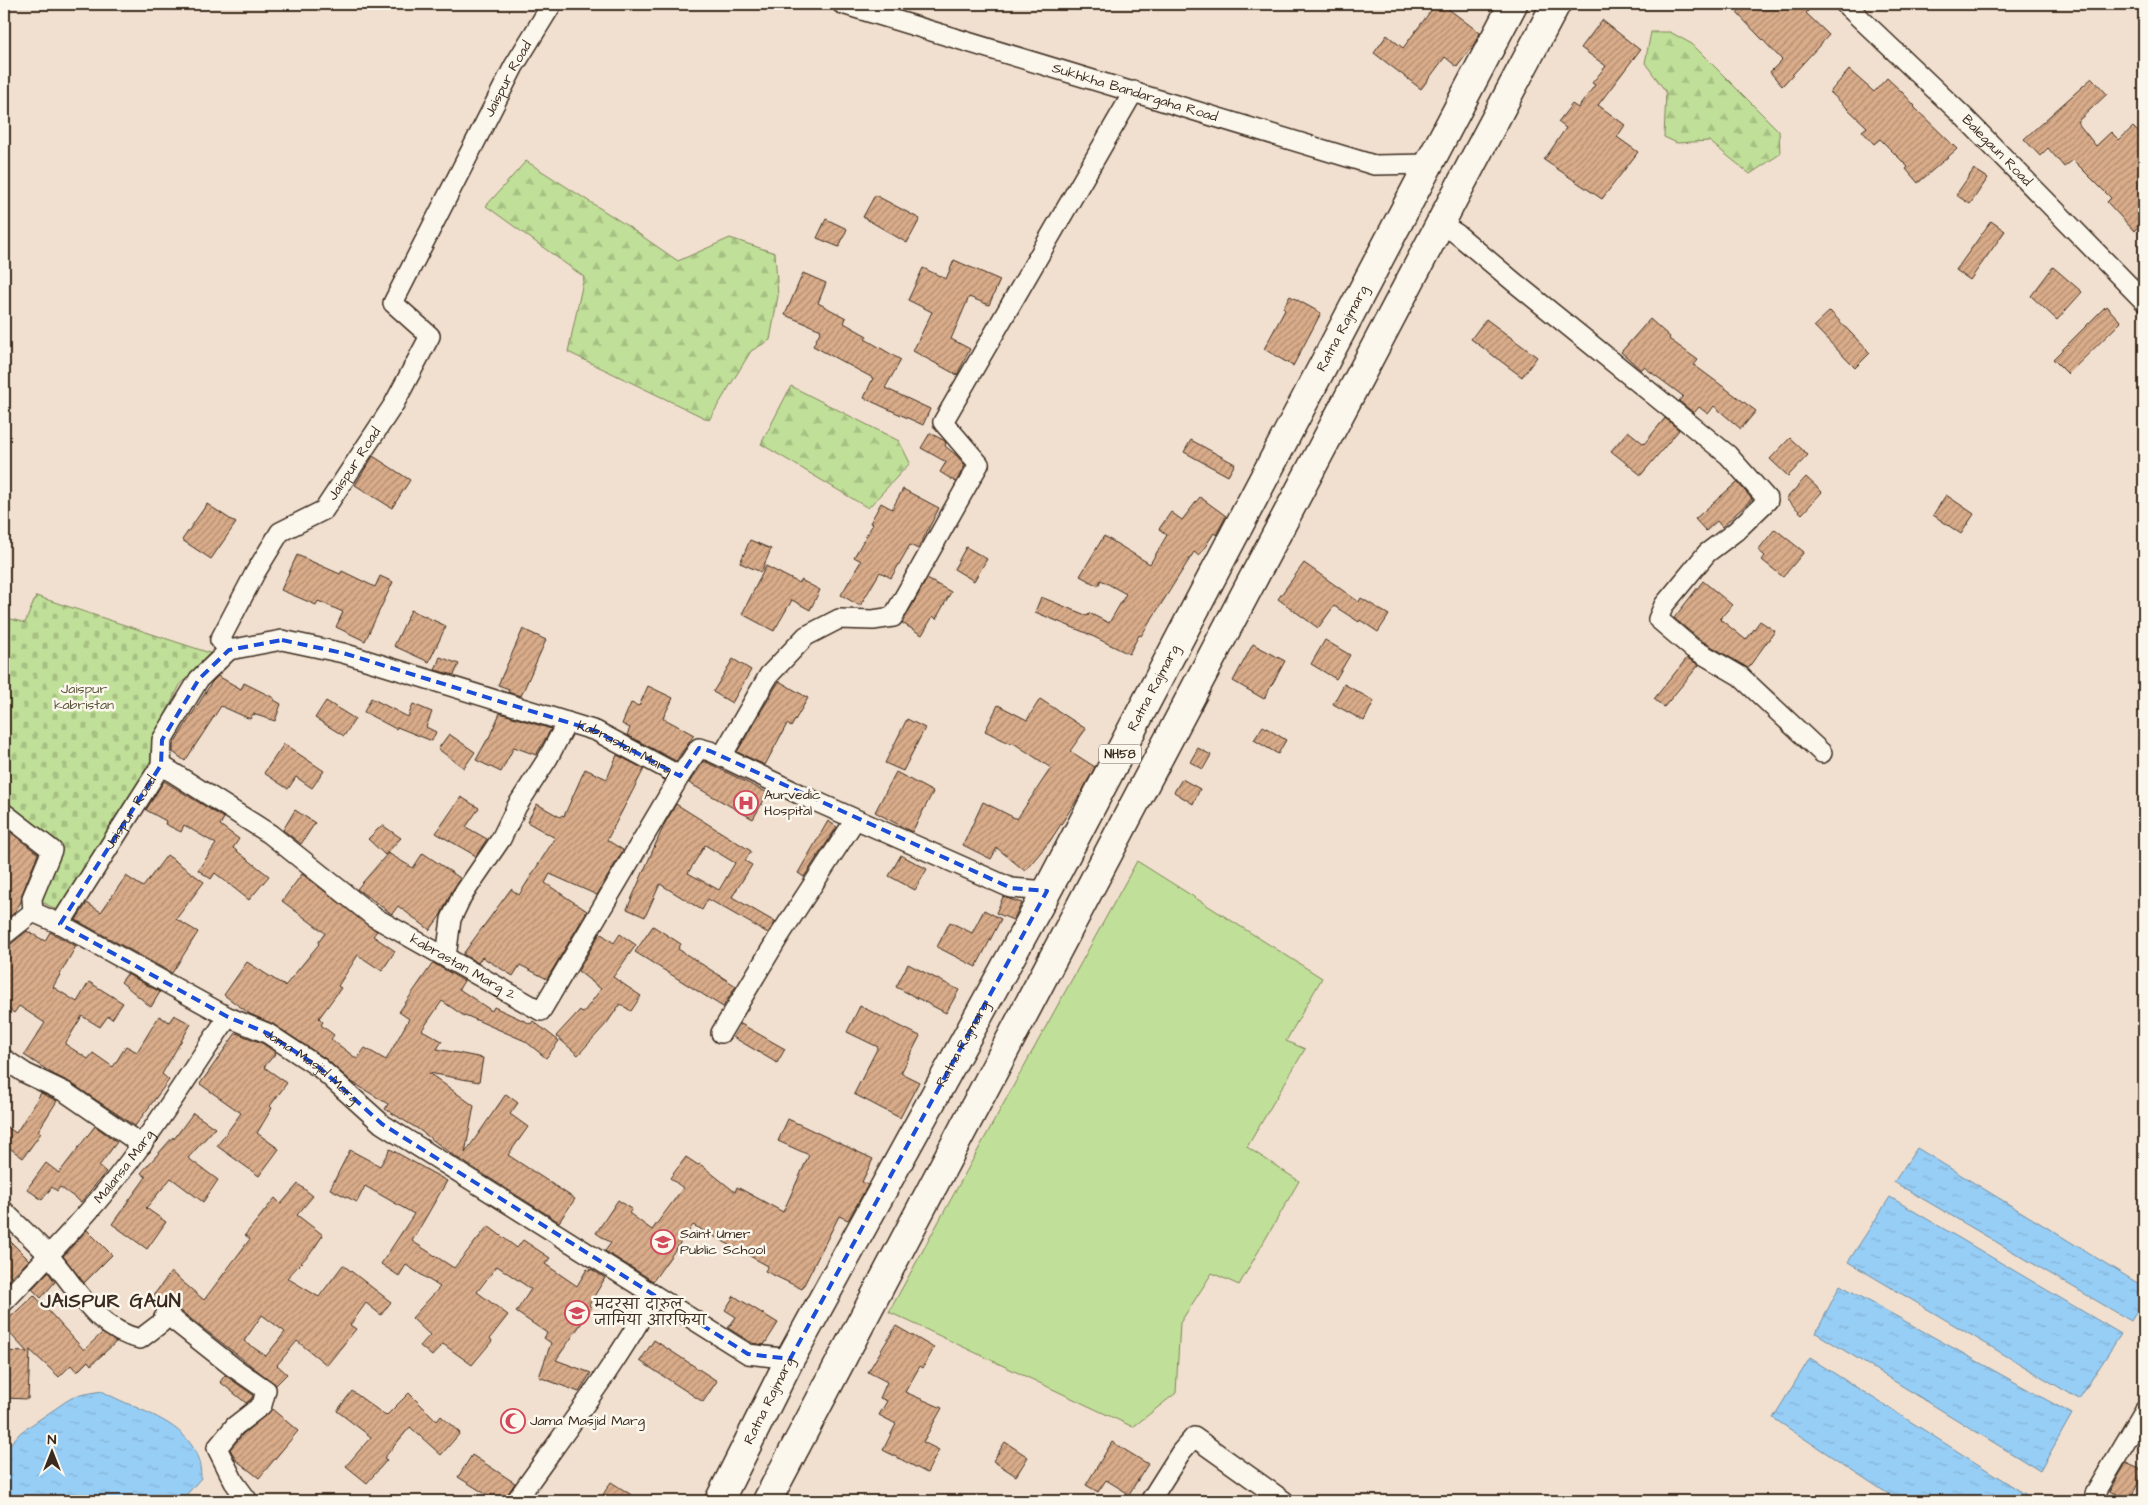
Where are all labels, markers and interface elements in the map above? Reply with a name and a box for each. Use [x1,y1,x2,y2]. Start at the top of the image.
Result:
street label: Jaispur Road [479,37,537,121]
street label: Sukhkha Bandargaha Road [1050,58,1220,127]
street label: Balegaun Road [1957,110,2036,191]
street label: Ratna Rajmarg [1312,282,1373,375]
street label: Jaispur Road [323,423,386,504]
street label: Ratna Rajmarg [1123,641,1185,735]
park label: Jaispur kabristan [54,679,114,715]
street label: Kabrastan Marg [575,716,676,780]
road number: NH58 [1099,744,1141,764]
street label: Jaispur Road [100,772,162,853]
place label: Aurvedic Hospital [764,785,821,821]
hospital icon: Aurvedic Hospital [733,790,759,816]
street label: kabrastan Marg 2 [406,929,519,1005]
street label: Ratna Rajmarg [931,998,995,1091]
street label: Jama Masjid Marg [260,1023,363,1108]
street label: Malansa Marg [89,1126,159,1208]
place label: Saint Umer Public School [680,1224,765,1260]
school or university icon: Saint Umer Public School [650,1229,676,1255]
district label: JAISPUR GAUN [39,1288,182,1315]
place label: मदरसा दारुल जामिया आरफिया [593,1295,708,1331]
school or university icon: मदरसा दारुल जामिया आरफिया [564,1300,590,1326]
street label: Ratna Rajmarg [739,1354,799,1448]
mosque icon: Jama Masjid Marg [500,1408,526,1434]
place label: Jama Masjid Marg [530,1411,645,1431]
north arrow [28,1428,78,1478]
text: N [48,1430,57,1450]

